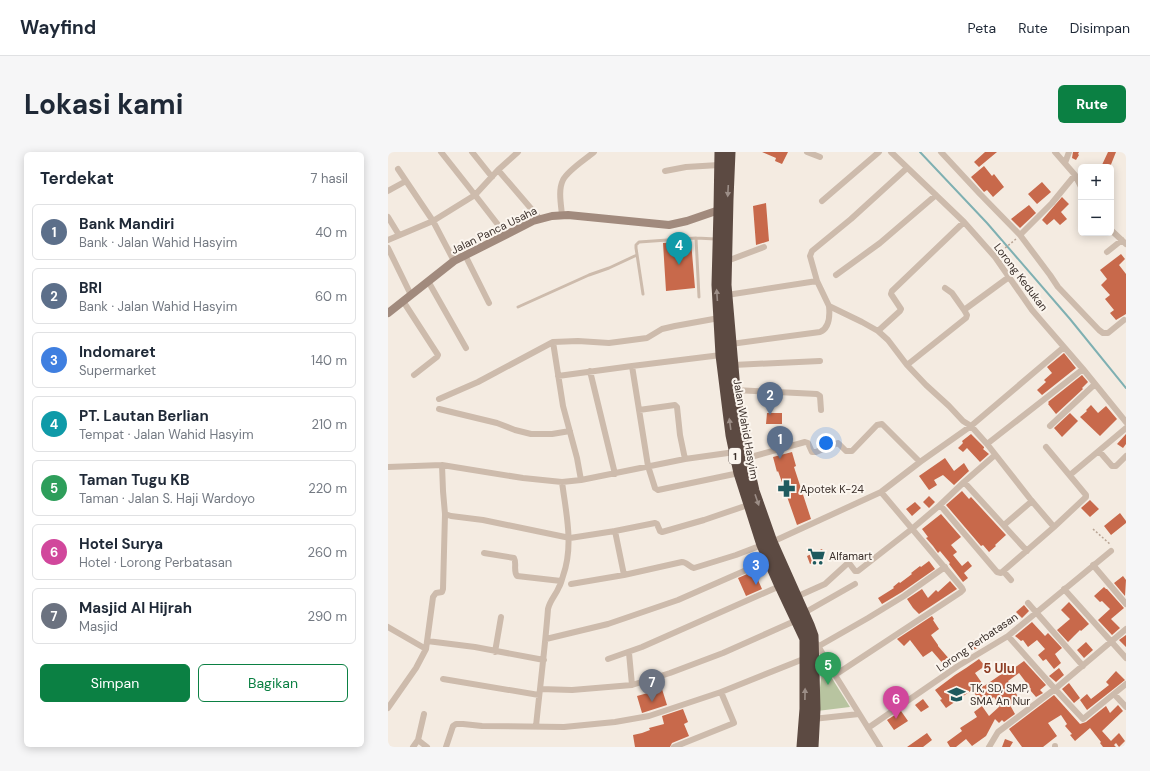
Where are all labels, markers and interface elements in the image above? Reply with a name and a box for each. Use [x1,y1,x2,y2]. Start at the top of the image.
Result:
text: Wayfind [20,15,96,40]
text: Peta [968,19,996,37]
text: Rute [1018,19,1048,37]
text: Disimpan [1070,19,1130,37]
button: Rute [1058,85,1126,123]
text: Lokasi kami [24,86,183,123]
map controls [1078,164,1114,236]
button: + [1078,164,1114,200]
text: Terdekat [40,167,114,189]
text: 7 hasil [311,170,348,187]
one-way arrow [725,185,732,197]
button: − [1078,200,1114,236]
street label: Jalan Panca Usaha [449,203,539,257]
text: Bank Mandiri [79,214,174,234]
text: 1 [52,224,56,241]
text: 40 m [315,224,347,241]
pin: 4 [666,232,692,265]
text: Bank · Jalan Wahid Hasyim [79,234,237,251]
street label: Lorong Kedukan [991,240,1051,314]
text: BRI [79,278,102,298]
text: 2 [50,288,58,305]
text: 60 m [315,288,347,305]
one-way arrow [714,289,721,301]
text: Bank · Jalan Wahid Hasyim [79,298,237,315]
text: Indomaret [79,342,156,362]
text: 3 [50,352,58,369]
text: 140 m [311,352,347,369]
text: Supermarket [79,362,156,379]
street label: Jalan Wahid Hasyim [730,378,762,480]
pin: 2 [757,382,783,415]
text: PT. Lautan Berlian [79,406,209,426]
text: 4 [50,416,58,433]
text: 210 m [312,416,347,433]
one-way arrow [727,418,733,430]
text: Tempat · Jalan Wahid Hasyim [79,426,254,443]
pin: 1 [767,426,793,459]
your location [816,433,836,453]
road number: 1 [729,448,741,464]
text: Taman Tugu KB [79,470,190,490]
pharmacy icon: Apotek K-24 [777,479,797,499]
text: 5 [50,480,58,497]
text: 220 m [308,480,347,497]
place label: Apotek K-24 [800,482,864,496]
text: Taman · Jalan S. Haji Wardoyo [79,490,255,507]
one-way arrow [754,495,760,507]
text: Hotel Surya [79,534,163,554]
text: 6 [50,544,58,561]
text: 260 m [307,544,347,561]
supermarket icon: Alfamart [806,546,826,566]
place label: Alfamart [829,549,872,563]
pin: 3 [743,552,769,585]
text: Hotel · Lorong Perbatasan [79,554,232,571]
text: Masjid Al Hijrah [79,598,192,618]
text: 7 [51,608,57,625]
text: 290 m [308,608,347,625]
street label: Lorong Perbatasan [934,610,1020,674]
text: Masjid [79,618,118,635]
pin: 5 [815,652,841,685]
district label: 5 Ulu [983,660,1015,677]
button: Simpan [40,664,190,702]
button: Bagikan [198,664,348,702]
pin: 7 [639,669,665,702]
place label: TK, SD, SMP, SMA An Nur [970,681,1030,708]
school or university icon: TK, SD, SMP, SMA An Nur [947,684,967,704]
pin: 6 [883,686,909,719]
one-way arrow [802,687,808,700]

